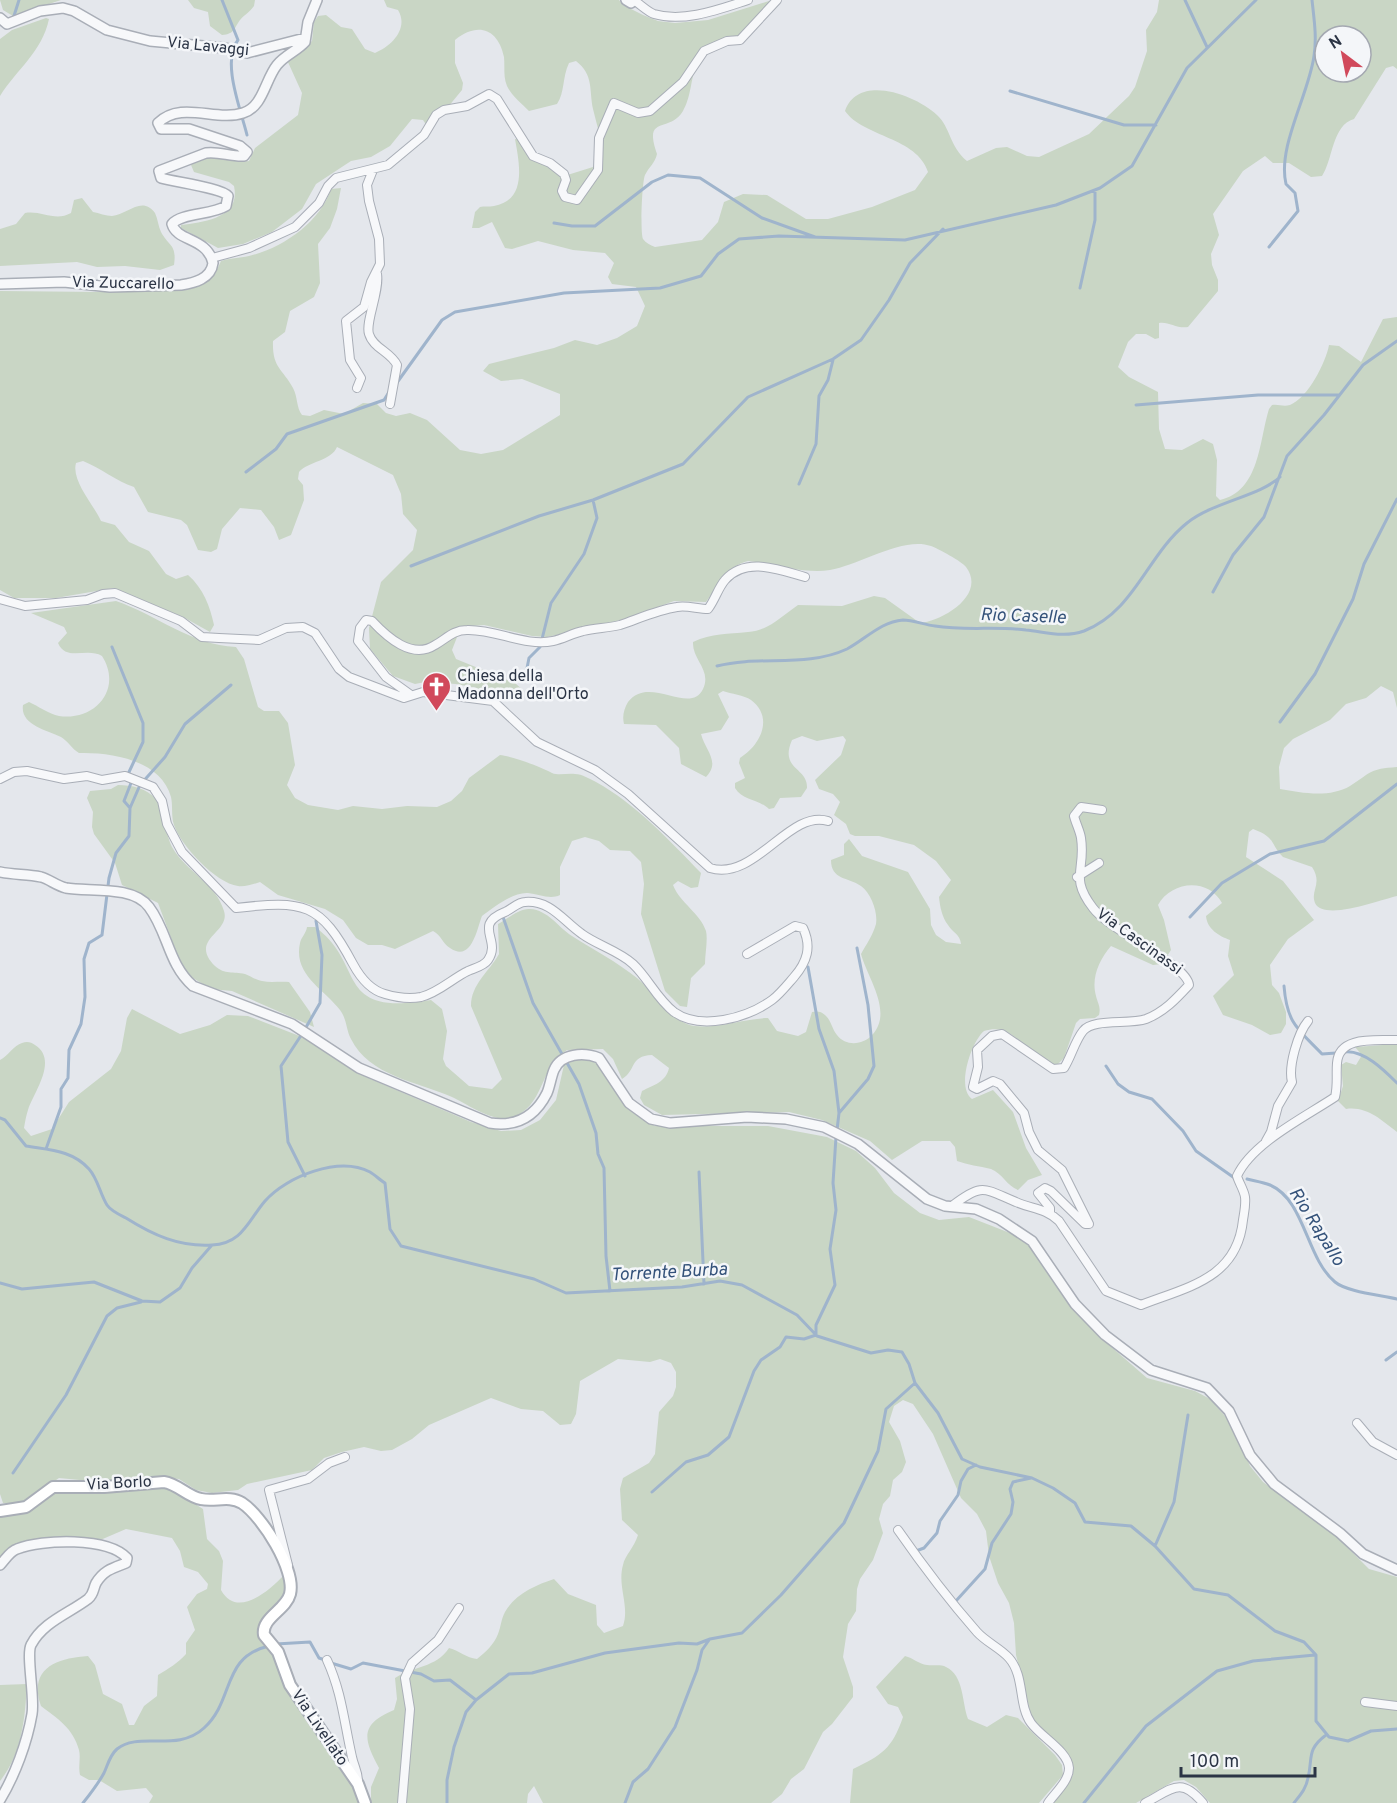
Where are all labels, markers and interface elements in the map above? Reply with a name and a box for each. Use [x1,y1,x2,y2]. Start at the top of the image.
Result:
north arrow [1313,24,1373,84]
text: N [1326,31,1346,55]
street label: Via Lavaggi [166,33,250,61]
street label: Via Zuccarello [72,273,174,295]
water label: Rio Caselle [980,604,1067,630]
place label: Chiesa della Madonna dell'Orto [457,667,589,705]
church icon: Chiesa della Madonna dell'Orto [420,670,452,712]
street label: Via Cascinassi [1092,904,1186,980]
water label: Rio Rapallo [1283,1184,1349,1271]
water label: Torrente Burba [610,1258,729,1288]
street label: Via Borlo [86,1472,152,1496]
street label: Via Livellato [286,1686,352,1770]
scale bar [1181,1740,1314,1778]
text: 100 m [1190,1751,1239,1774]

